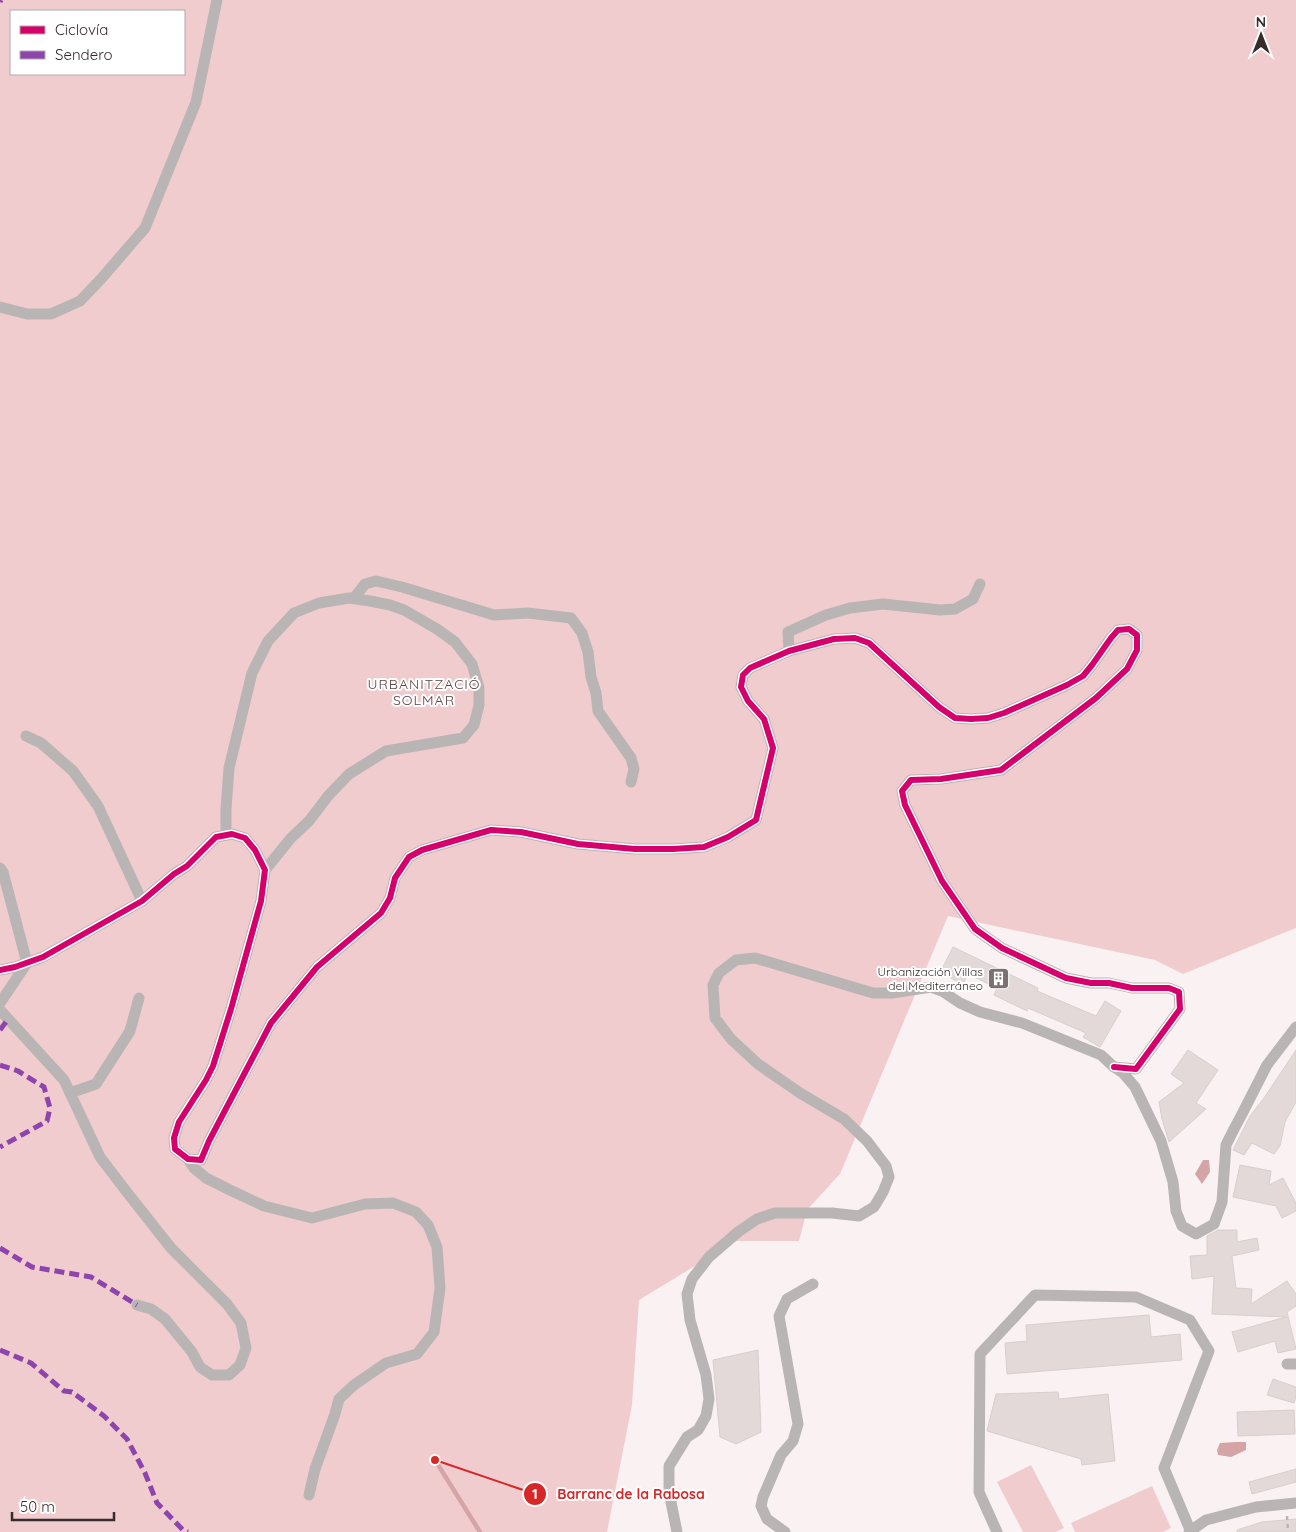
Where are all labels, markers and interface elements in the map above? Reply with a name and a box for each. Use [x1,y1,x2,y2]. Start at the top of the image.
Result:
legend [10,10,185,75]
north arrow [1236,10,1286,60]
text: N [1256,13,1266,31]
text: Ciclovía [55,20,108,39]
text: Sendero [55,45,113,64]
district label: URBANITZACIÓ SOLMAR [367,675,481,709]
place label: Urbanización Villas del Mediterráneo [878,964,983,993]
building icon: Urbanización Villas del Mediterráneo [987,967,1011,991]
callout: Barranc de la Rabosa [522,1480,715,1509]
text: 1 [532,1484,538,1503]
text: Barranc de la Rabosa [557,1485,705,1503]
scale bar [12,1490,115,1522]
text: 50 m [20,1497,55,1516]

